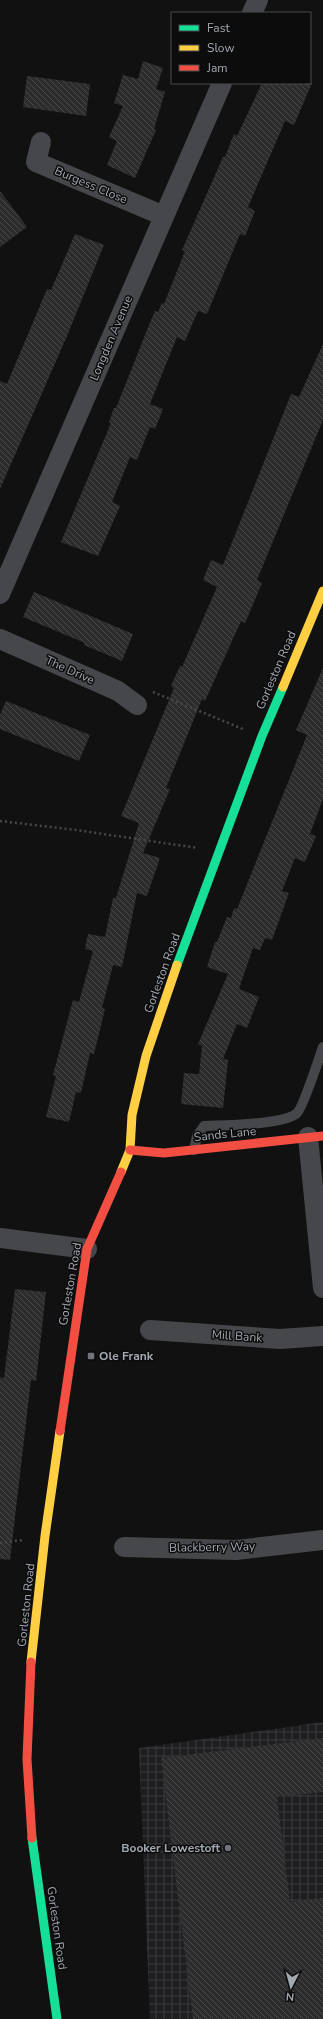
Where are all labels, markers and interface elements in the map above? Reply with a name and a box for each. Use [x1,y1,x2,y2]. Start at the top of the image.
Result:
legend [171,12,311,84]
text: Fast [207,20,230,36]
text: Slow [207,40,235,56]
text: Jam [206,60,228,76]
street label: Burgess Close [52,162,130,208]
street label: Longden Avenue [86,293,136,383]
street label: Gorleston Road [252,628,300,712]
street label: The Drive [43,652,97,688]
street label: Gorleston Road [140,931,184,1015]
street label: Sands Lane [193,1123,257,1145]
street label: Gorleston Road [55,1241,85,1327]
street label: Mill Bank [211,1326,264,1346]
place label: Ole Frank [99,1348,154,1364]
marker: Ole Frank [86,1351,96,1361]
street label: Blackberry Way [169,1538,256,1556]
street label: Gorleston Road [14,1562,38,1648]
place label: Booker Lowestoft [121,1840,220,1856]
marker: Booker Lowestoft [223,1843,233,1853]
street label: Gorleston Road [43,1885,71,1971]
north arrow [271,1967,311,2007]
text: N [285,1989,295,2004]

